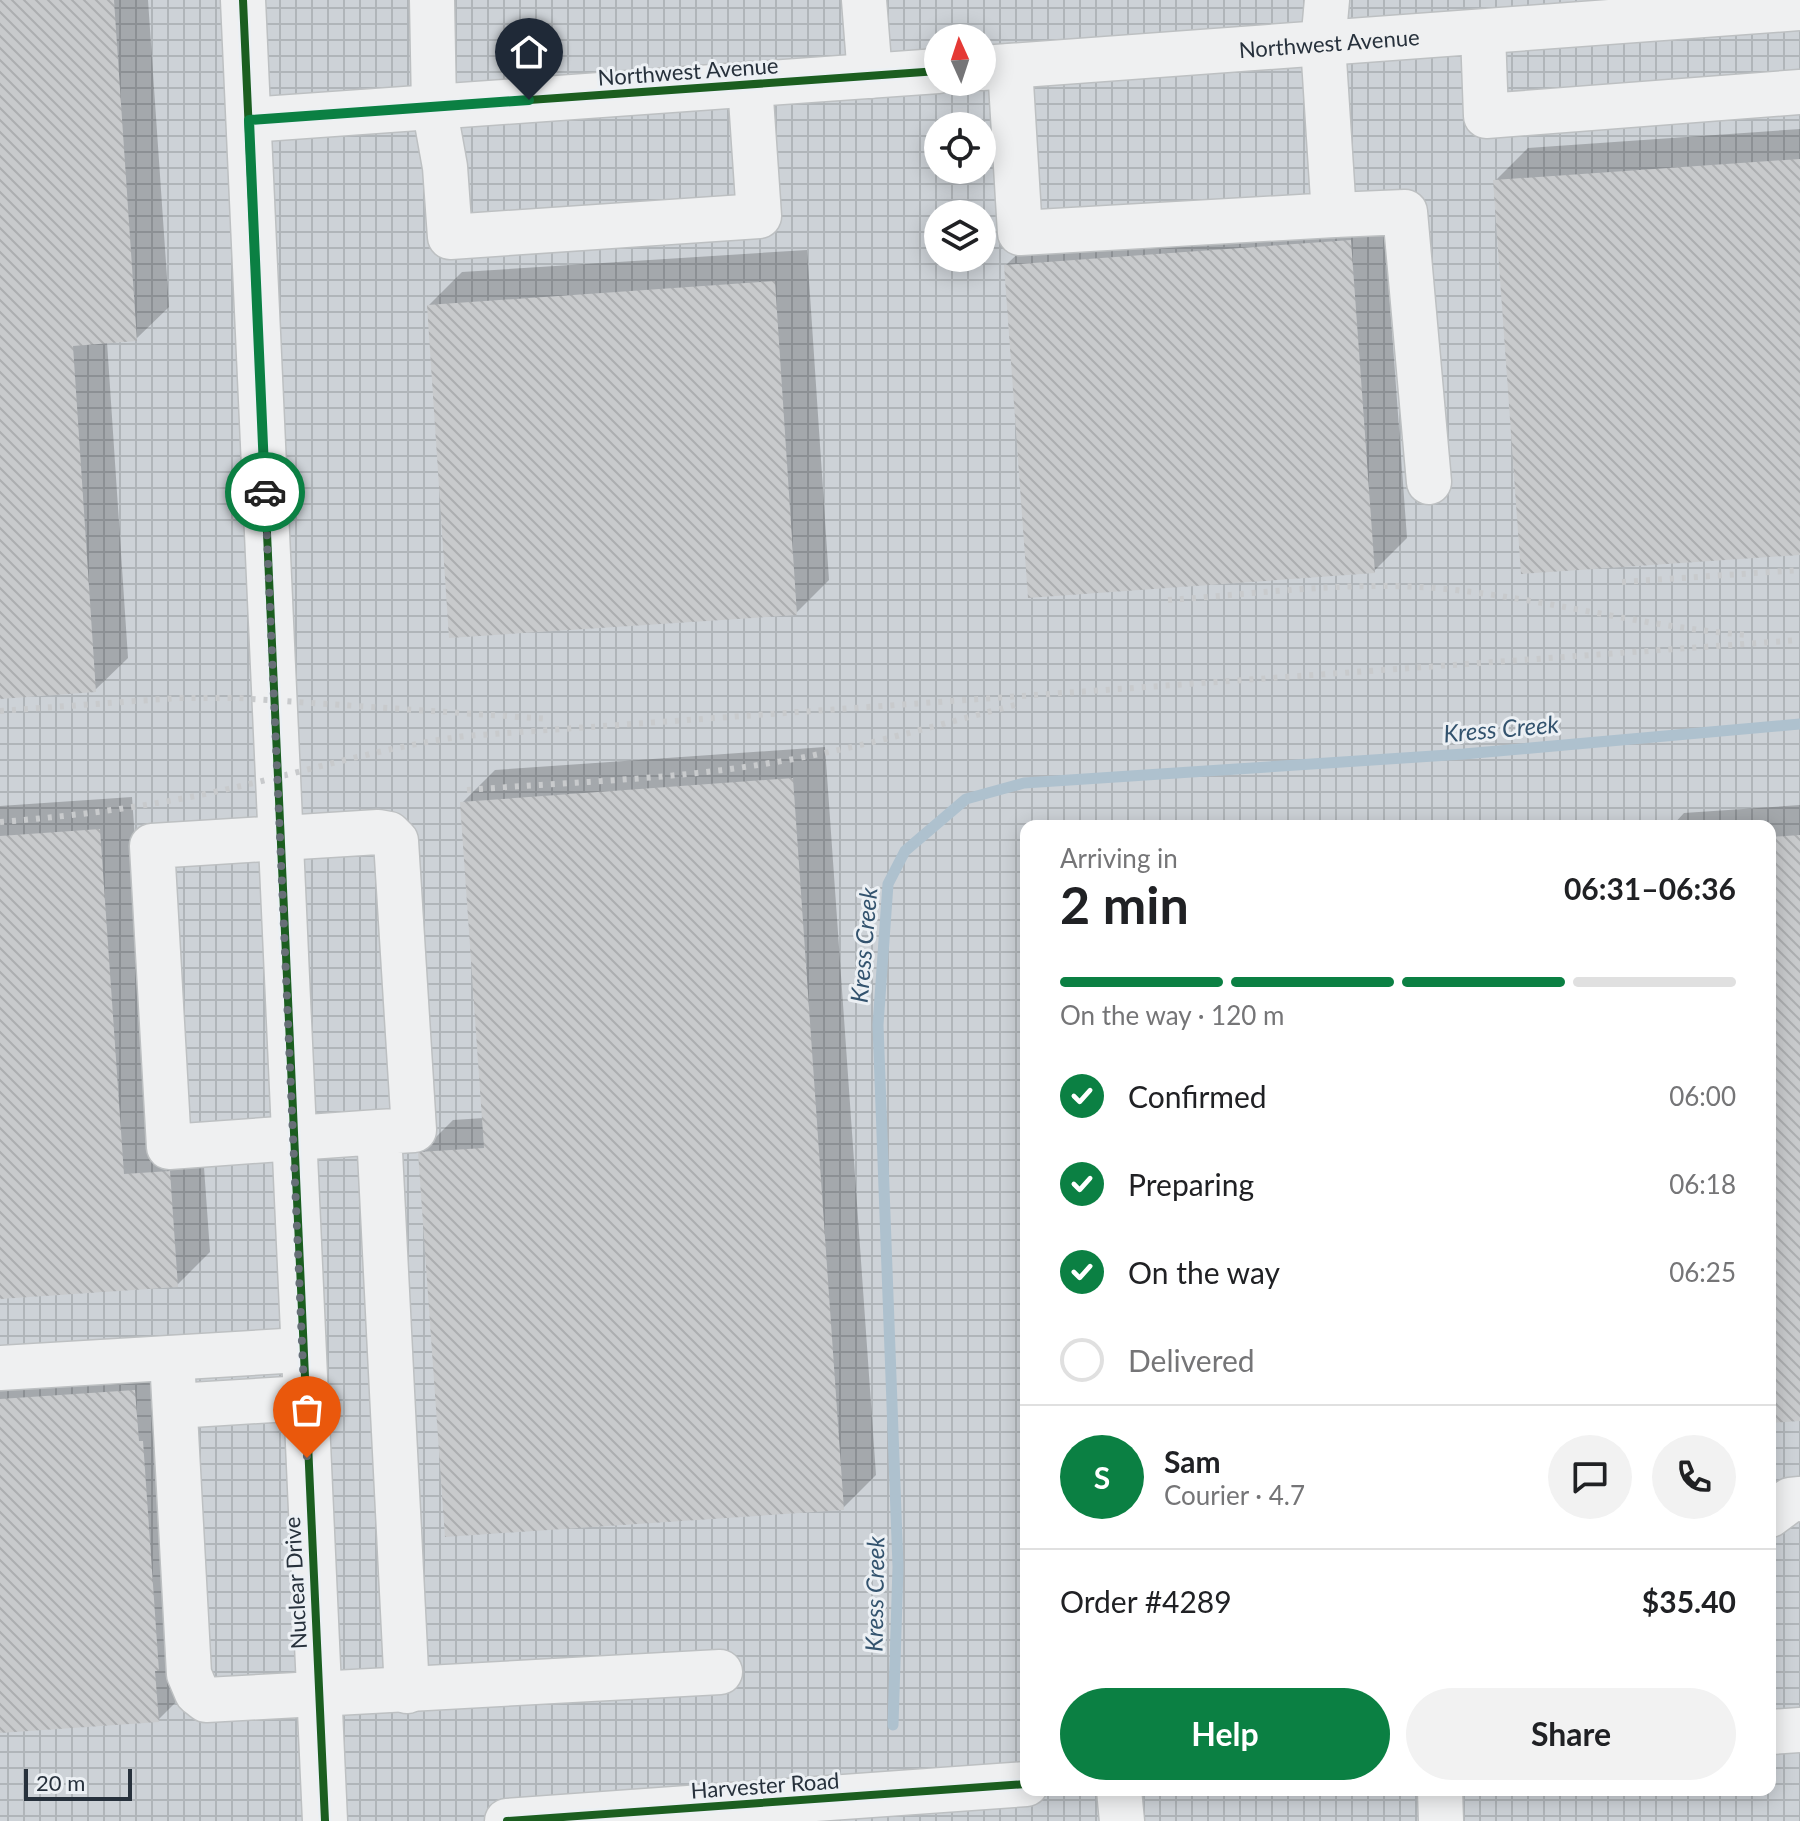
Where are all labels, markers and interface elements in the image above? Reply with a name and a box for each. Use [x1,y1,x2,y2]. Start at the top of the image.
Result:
pin [495,18,563,100]
street label: Northwest Avenue [1238,22,1420,63]
north arrow [924,24,996,96]
map controls [924,24,996,272]
icon: home [507,30,551,74]
street label: Northwest Avenue [597,51,779,91]
button: locate [924,112,996,184]
button: layers [924,200,996,272]
courier [225,452,305,532]
icon: car [243,470,287,514]
water label: Kress Creek [1442,708,1561,747]
text: Arriving in [1060,842,1178,874]
text: 06:31–06:36 [1564,870,1736,906]
text: 2 min [1060,873,1189,935]
water label: Kress Creek [844,885,883,1004]
text: On the way · 120 m [1060,999,1284,1031]
icon: check [1060,1074,1104,1118]
text: Confirmed [1128,1078,1267,1114]
text: 06:00 [1669,1080,1736,1112]
icon: check [1060,1162,1104,1206]
text: Preparing [1128,1166,1254,1202]
text: 06:18 [1669,1168,1736,1200]
icon: check [1060,1250,1104,1294]
text: On the way [1128,1254,1280,1290]
text: 06:25 [1669,1256,1736,1288]
text: Delivered [1128,1342,1255,1378]
pin [273,1376,341,1458]
icon: bag [285,1388,329,1432]
button: chat [1548,1435,1632,1519]
button: phone [1652,1435,1736,1519]
text: Sam [1164,1443,1221,1479]
text: S [1094,1459,1110,1495]
text: Courier · 4.7 [1164,1479,1305,1511]
street label: Nuclear Drive [278,1516,312,1650]
water label: Kress Creek [858,1535,890,1652]
text: Order #4289 [1060,1583,1232,1619]
text: $35.40 [1642,1583,1736,1619]
button: Help [1060,1688,1390,1780]
button: Share [1406,1688,1736,1780]
scale bar [24,1765,132,1801]
street label: Harvester Road [690,1766,840,1804]
text: 20 m [36,1769,85,1796]

